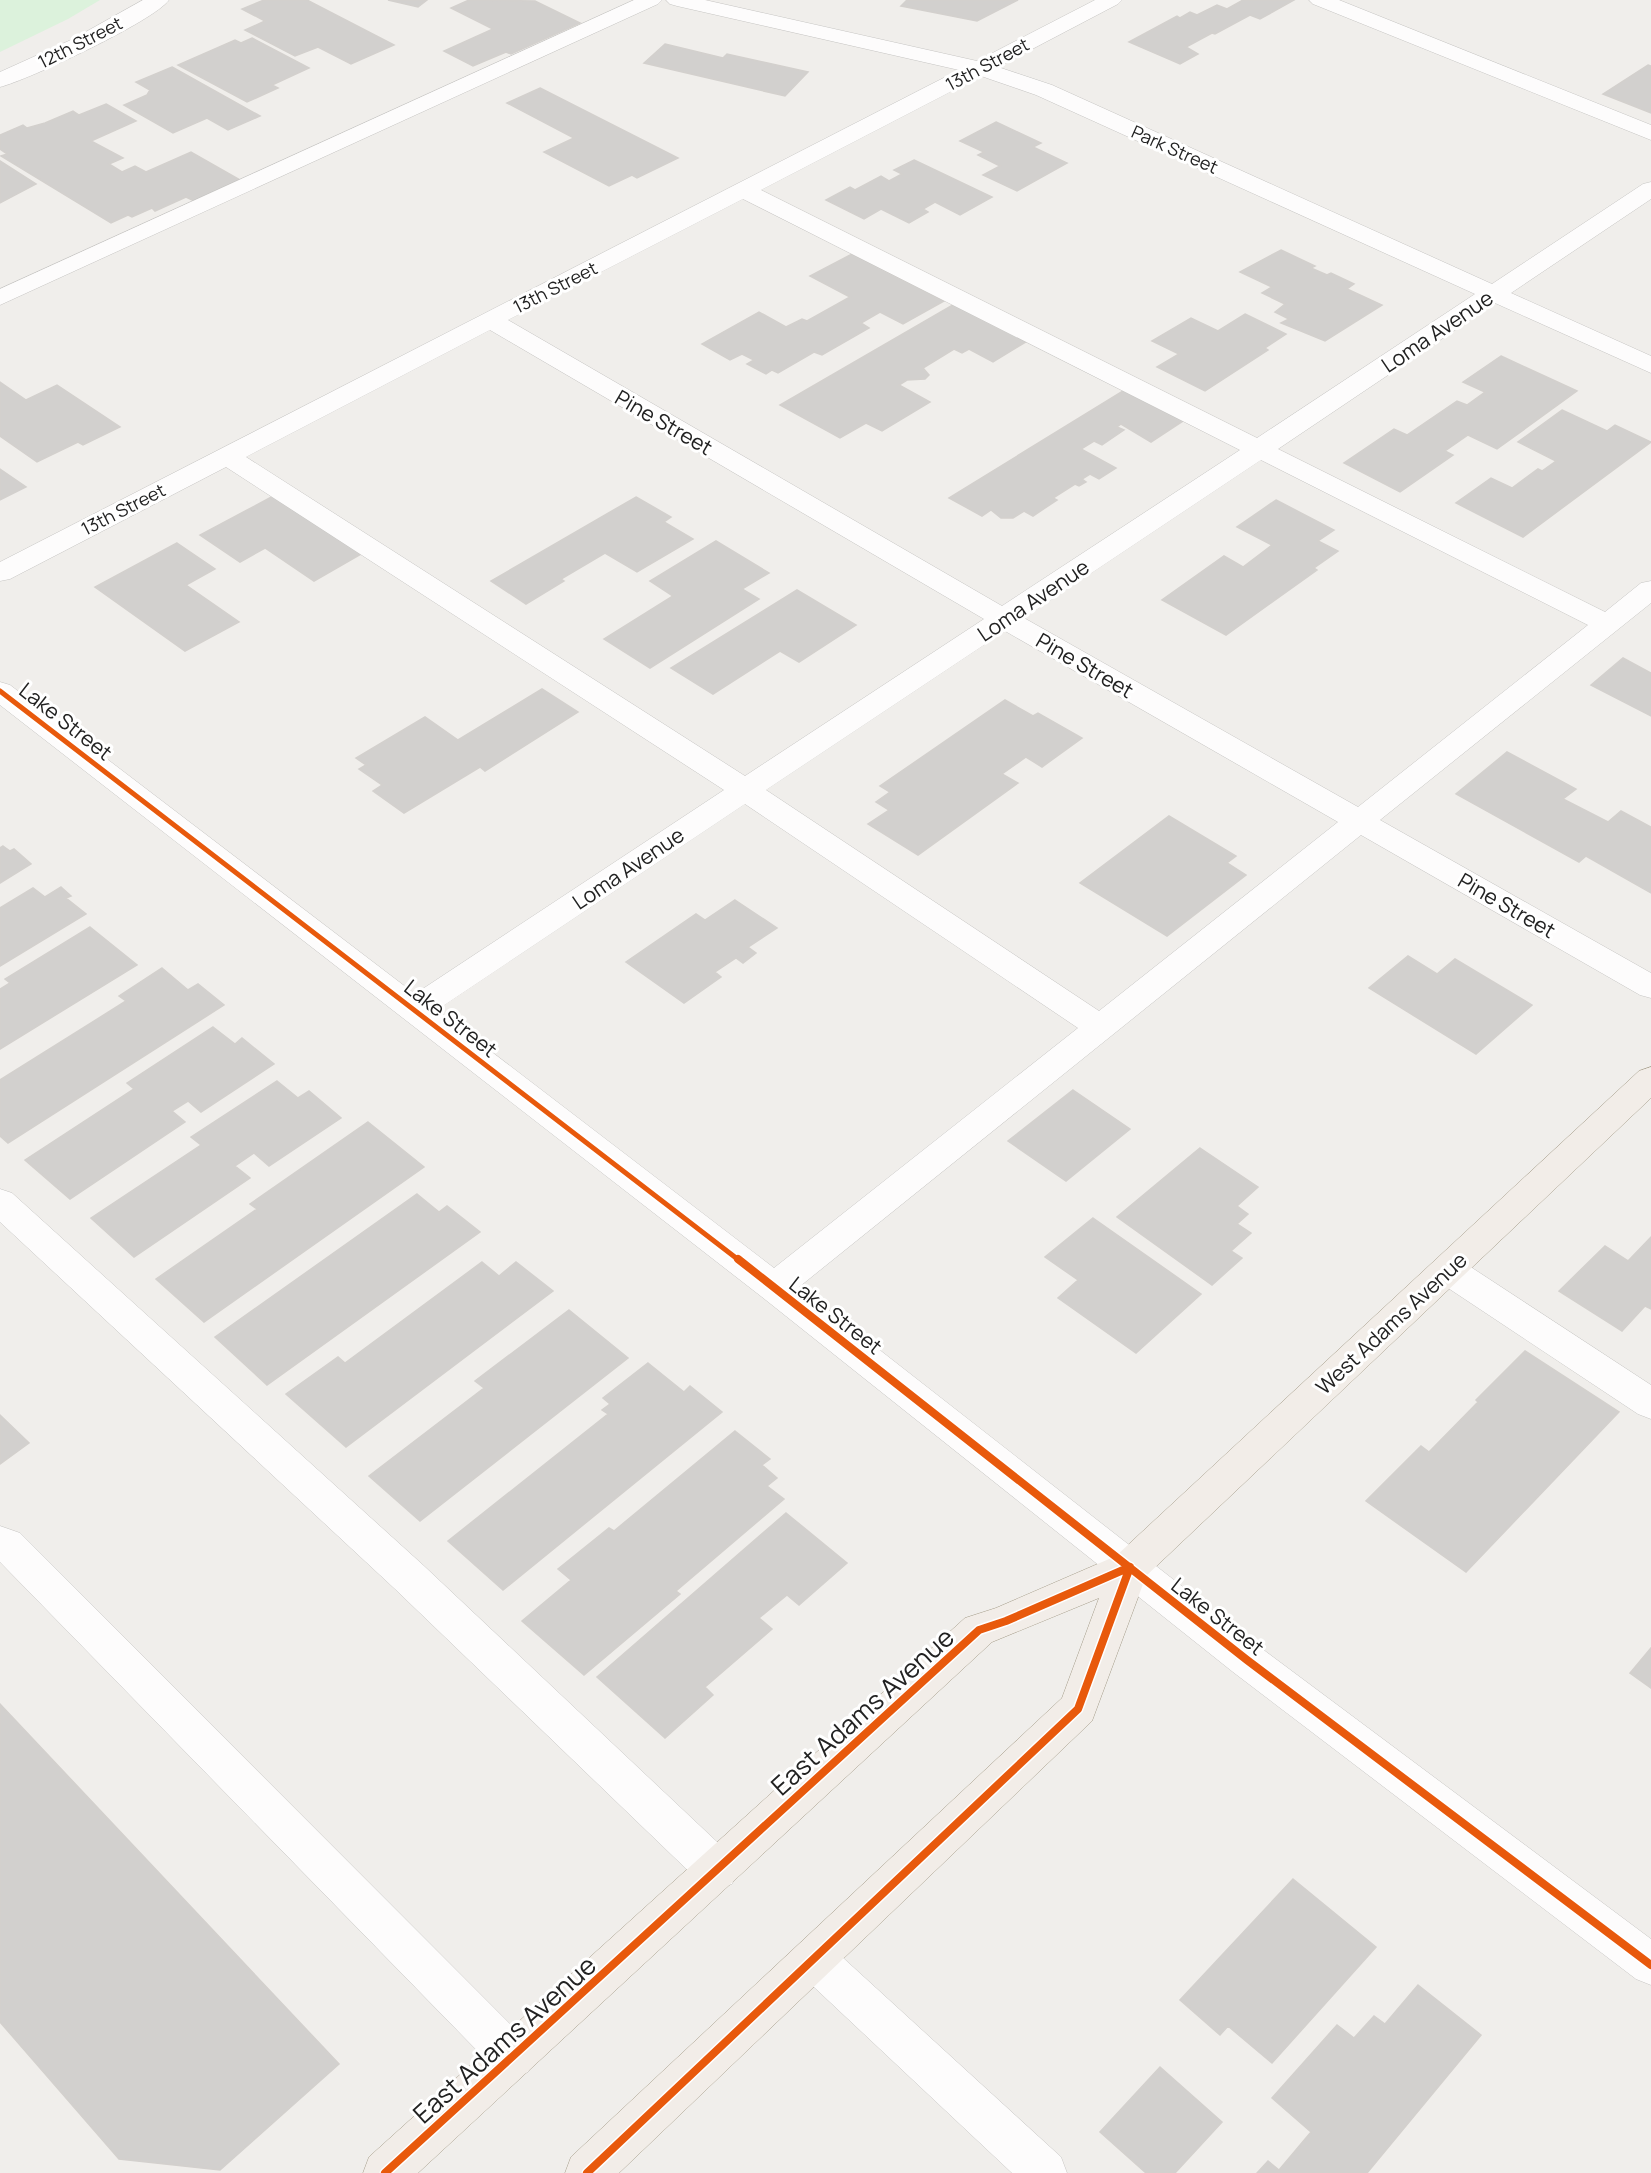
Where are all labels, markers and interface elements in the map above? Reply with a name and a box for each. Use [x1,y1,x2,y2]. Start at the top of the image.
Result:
street label: 12th Street [34,11,126,73]
street label: 13th Street [941,32,1033,96]
street label: Park Street [1128,119,1222,179]
street label: 13th Street [509,256,601,318]
street label: Loma Avenue [1376,283,1498,379]
street label: Pine Street [610,383,718,461]
street label: 13th Street [77,478,169,540]
street label: Loma Avenue [972,552,1094,648]
street label: Pine Street [1031,626,1139,704]
street label: Lake Street [14,676,118,766]
street label: Loma Avenue [567,820,689,916]
street label: Pine Street [1453,866,1561,944]
street label: Lake Street [399,973,503,1063]
street label: West Adams Avenue [1310,1246,1472,1400]
street label: Lake Street [784,1270,888,1360]
street label: Lake Street [1166,1571,1270,1661]
street label: East Adams Avenue [763,1619,961,1803]
street label: East Adams Avenue [405,1947,603,2131]

